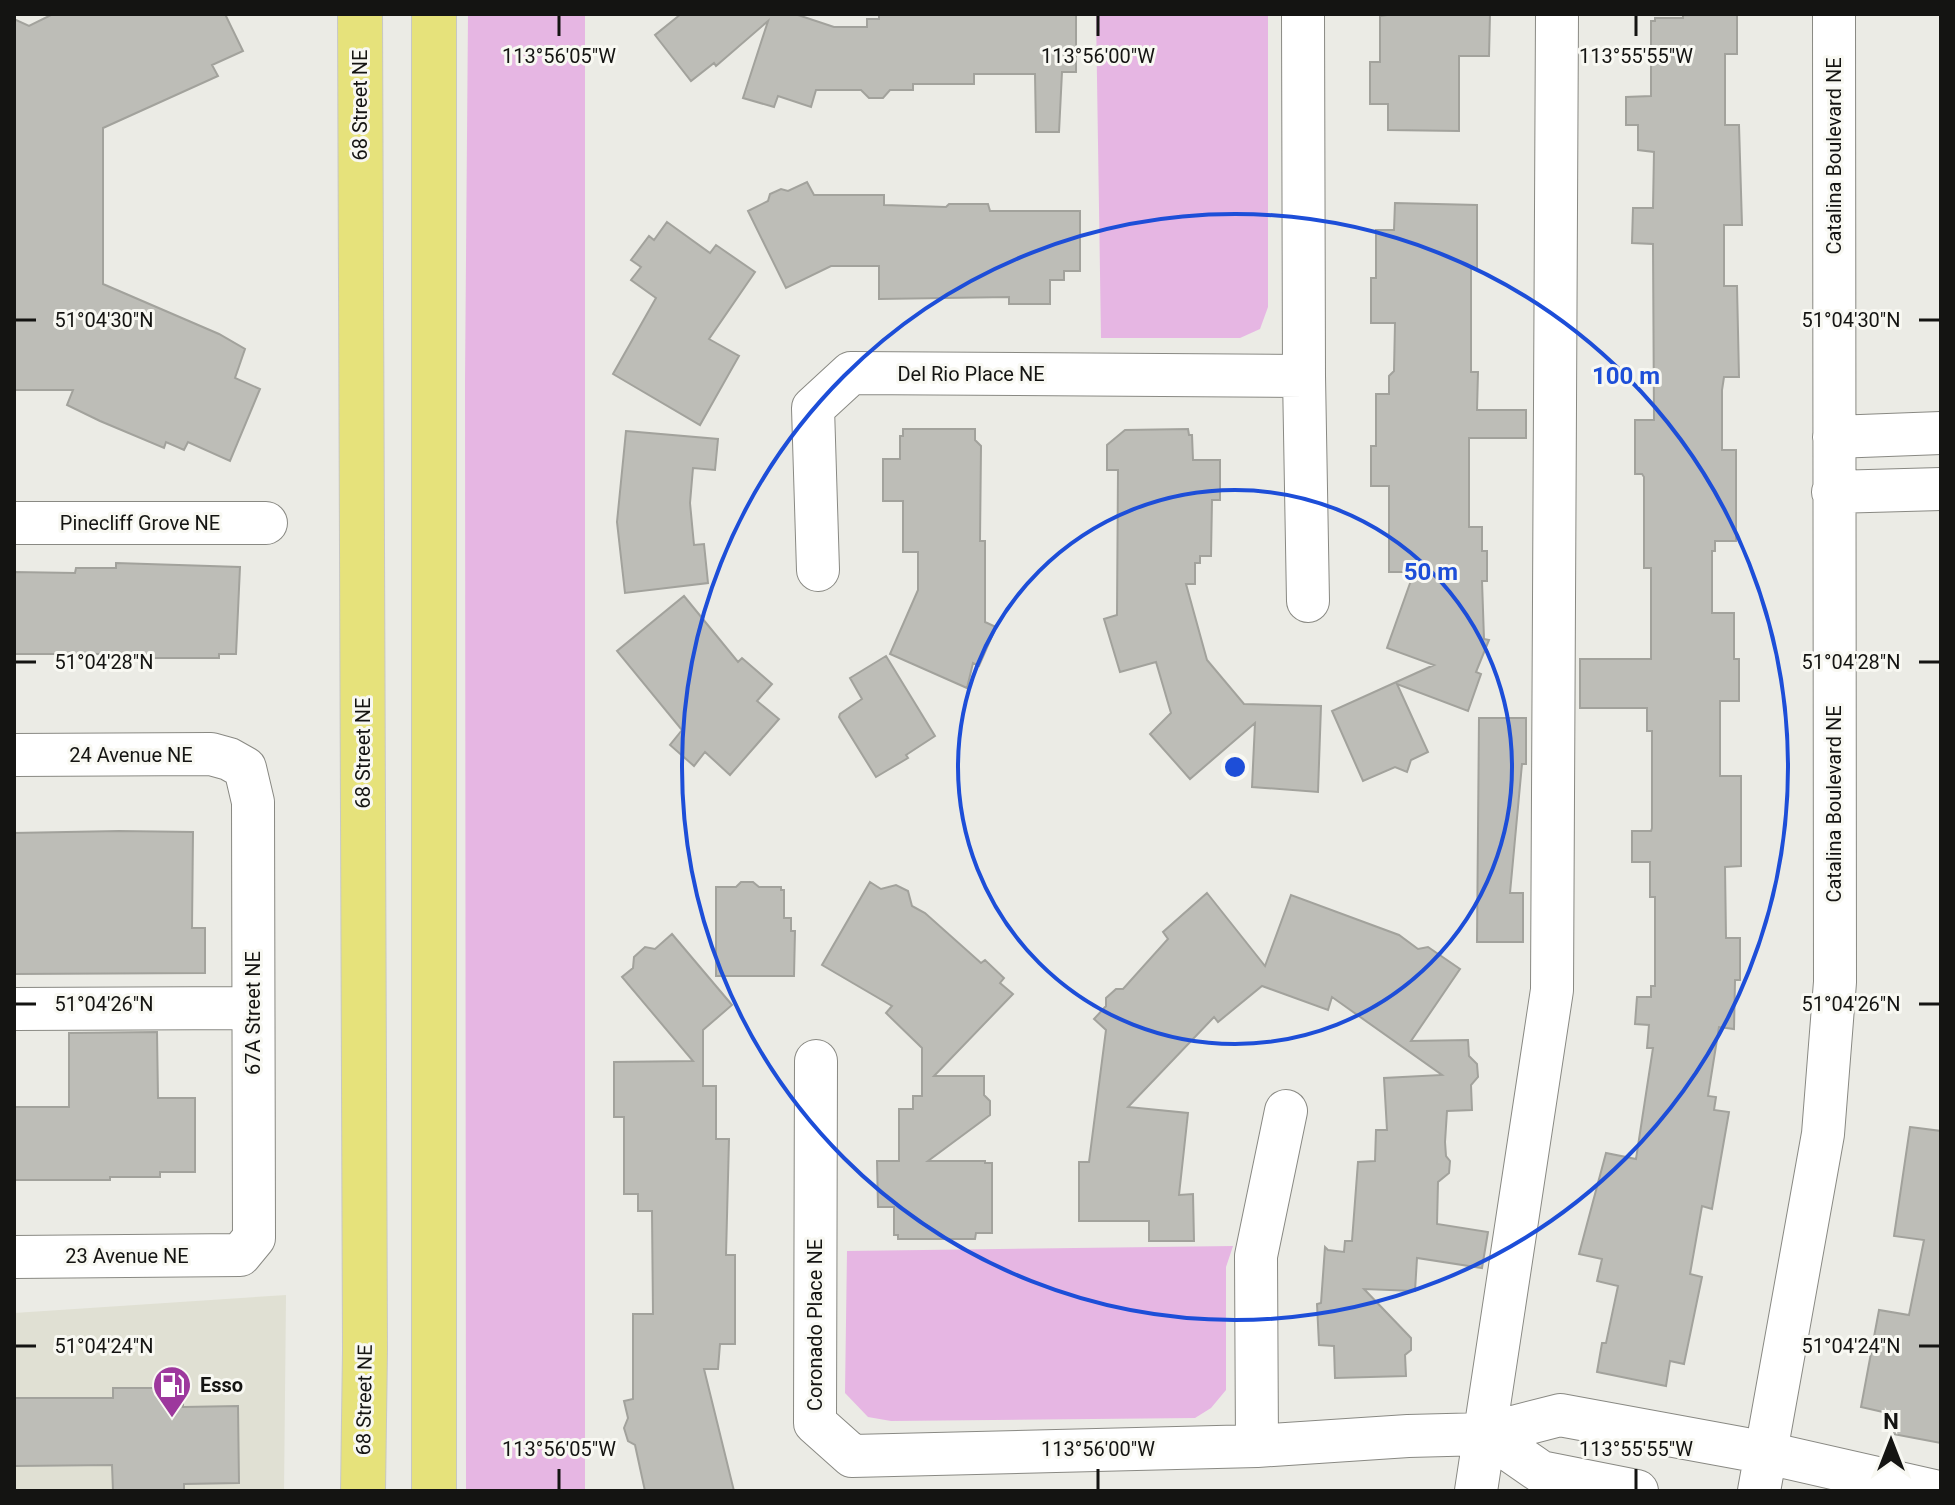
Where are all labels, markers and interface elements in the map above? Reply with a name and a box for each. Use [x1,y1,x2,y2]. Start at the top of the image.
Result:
text: 113°56'05"W [502,44,616,68]
text: 113°56'00"W [1041,44,1155,68]
text: 113°55'55"W [1579,44,1693,68]
street label: 68 Street NE [348,50,372,160]
street label: Catalina Boulevard NE [1822,57,1846,255]
text: 51°04'30"N [54,308,154,332]
text: 51°04'30"N [1801,308,1901,332]
street label: Del Rio Place NE [897,362,1045,386]
text: 100 m [1592,362,1660,390]
street label: Pinecliff Grove NE [60,511,220,535]
text: 50 m [1404,558,1458,586]
text: 51°04'28"N [54,650,154,674]
text: 51°04'28"N [1801,650,1901,674]
street label: 68 Street NE [351,698,375,808]
street label: Catalina Boulevard NE [1822,705,1846,903]
street label: 24 Avenue NE [69,743,193,767]
centre of rings [1221,753,1249,781]
street label: 67A Street NE [241,951,265,1075]
text: 51°04'26"N [54,992,154,1016]
text: 51°04'26"N [1801,992,1901,1016]
street label: Coronado Place NE [803,1239,827,1411]
street label: 23 Avenue NE [65,1244,189,1268]
text: 51°04'24"N [54,1334,154,1358]
text: 51°04'24"N [1801,1334,1901,1358]
street label: 68 Street NE [351,1344,377,1456]
fuel station icon: Esso [151,1364,193,1419]
place label: Esso [200,1373,243,1397]
north arrow [1851,1401,1931,1481]
text: N [1883,1409,1899,1434]
text: 113°56'05"W [502,1437,616,1461]
text: 113°56'00"W [1041,1437,1155,1461]
text: 113°55'55"W [1579,1437,1693,1461]

